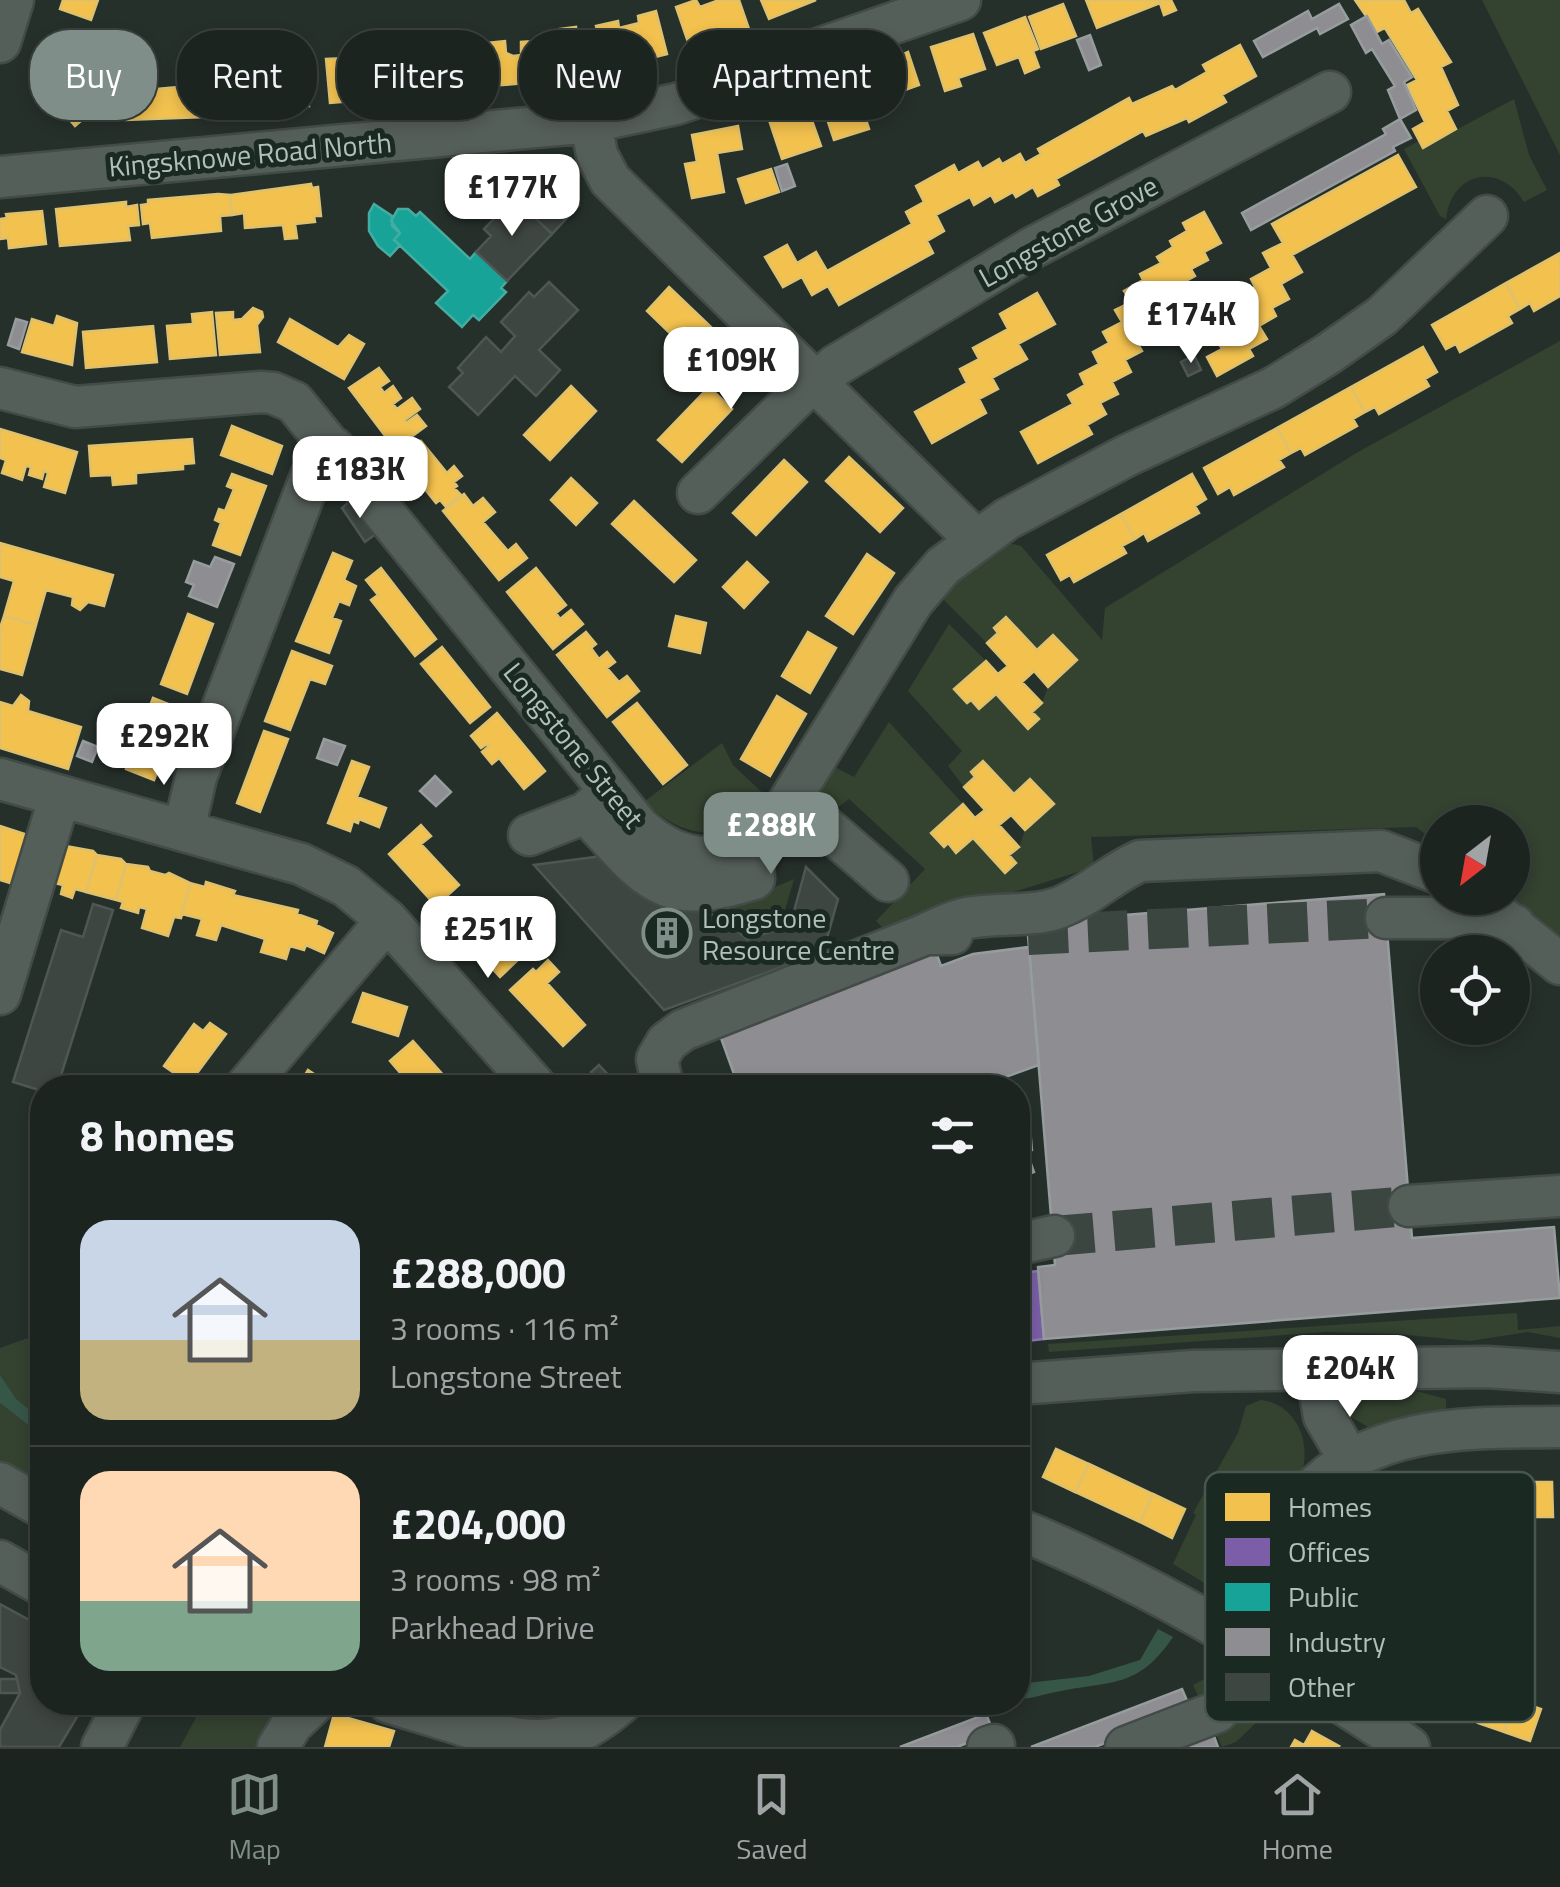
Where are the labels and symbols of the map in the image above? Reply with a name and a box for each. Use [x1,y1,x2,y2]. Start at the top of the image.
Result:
street label: Kingsknowe Road North [107,120,393,188]
pin: £177K [442,154,582,239]
street label: Longstone Grove [971,164,1165,298]
pin: £174K [1121,281,1261,366]
pin: £109K [661,327,801,412]
pin: £183K [290,436,430,521]
street label: Longstone Street [494,653,655,837]
pin: £292K [94,703,234,788]
pin: £288K [701,792,841,877]
north arrow [1420,805,1530,915]
pin: £251K [418,896,558,981]
place label: Longstone Resource Centre [702,896,895,971]
building icon: Longstone Resource Centre [641,907,693,959]
pin: £204K [1280,1335,1420,1420]
legend [1205,1472,1535,1722]
text: Homes [1288,1485,1372,1528]
text: Offices [1288,1530,1370,1573]
text: Public [1288,1575,1359,1618]
text: Industry [1288,1620,1386,1663]
text: Other [1288,1665,1355,1708]

